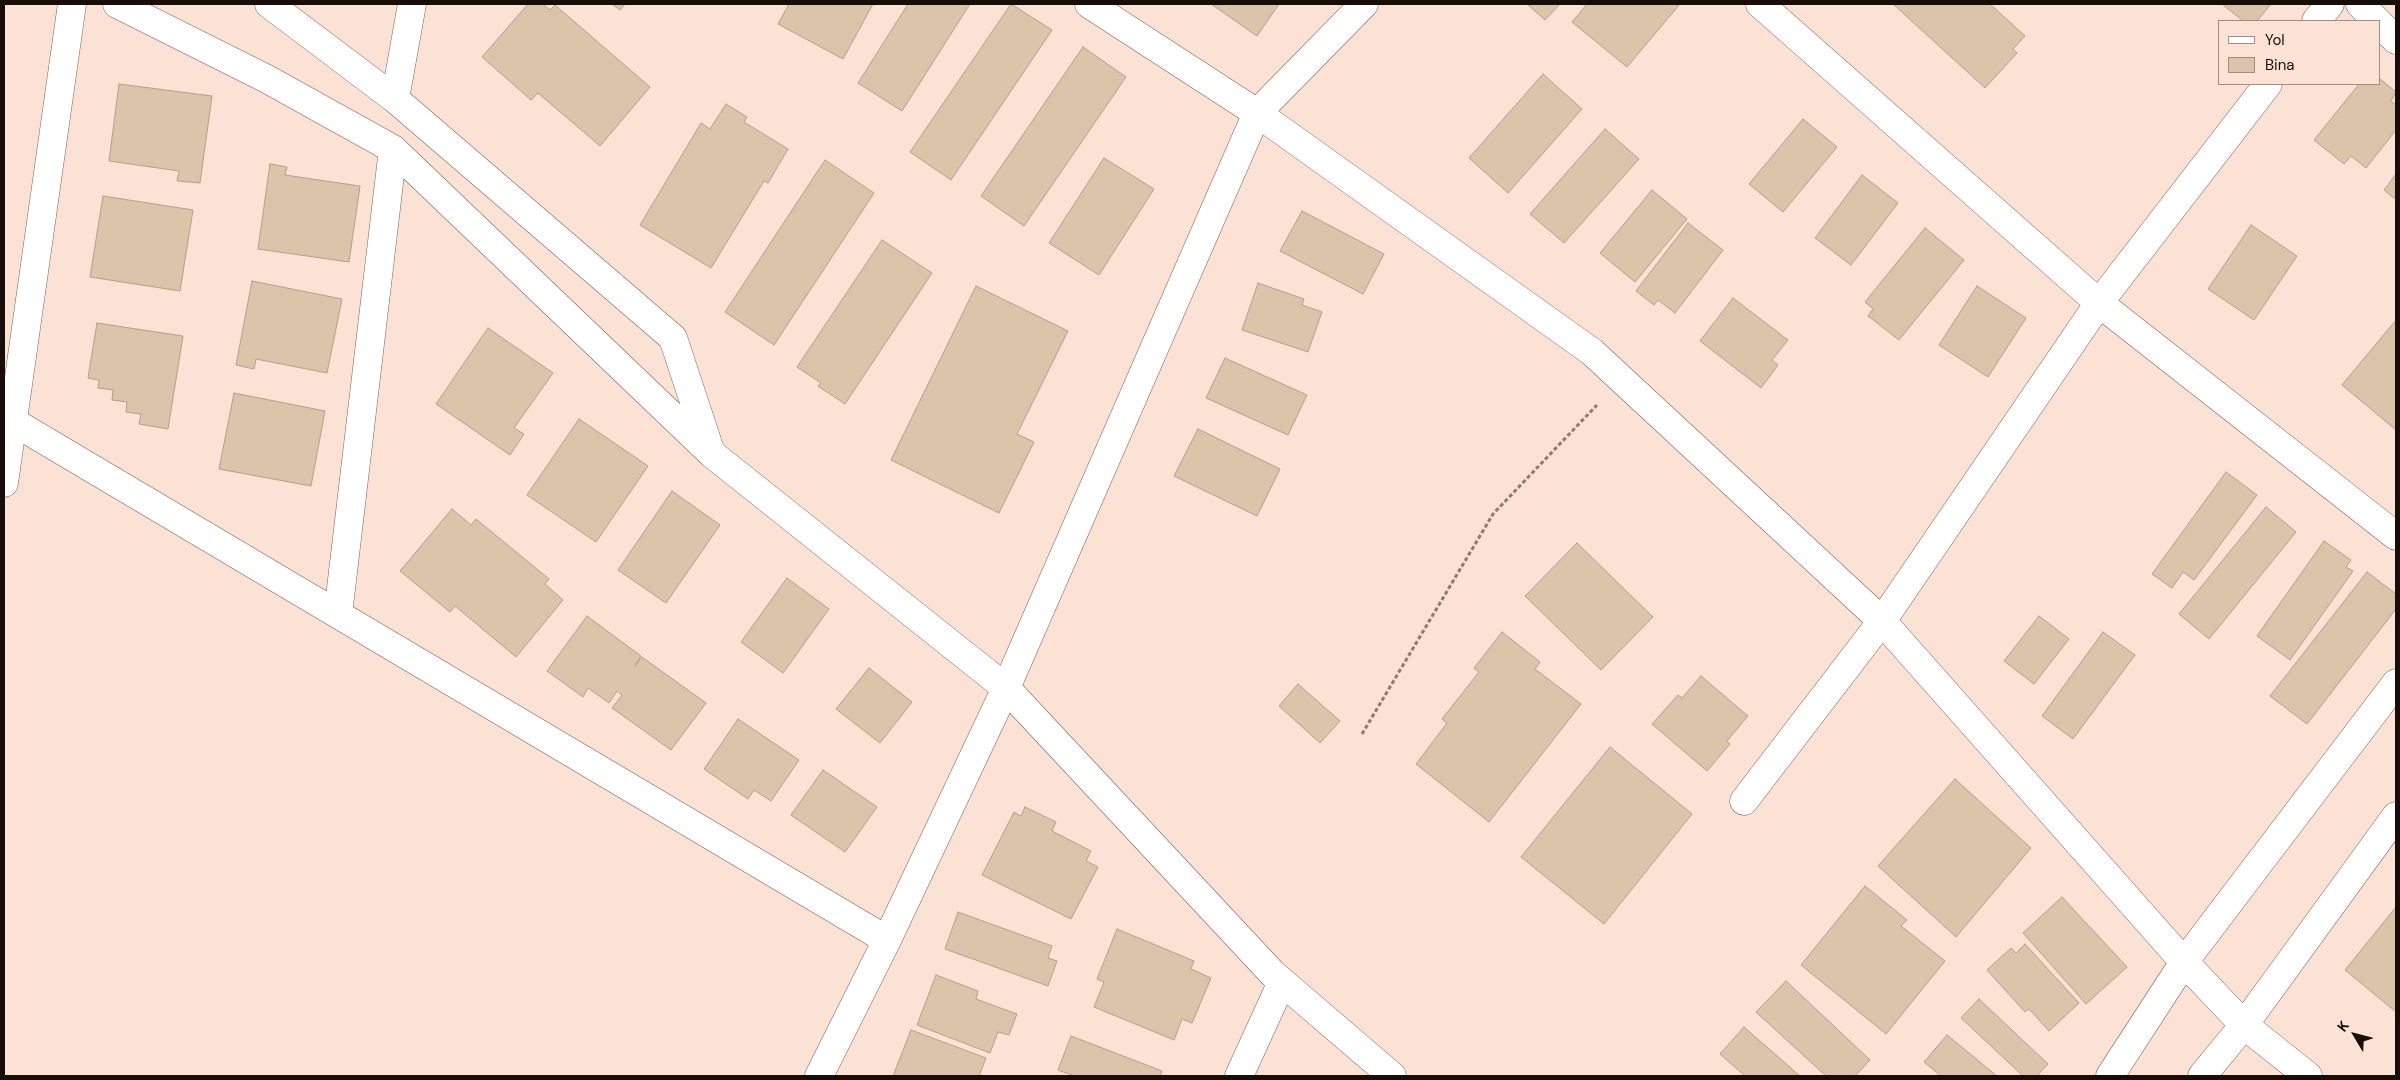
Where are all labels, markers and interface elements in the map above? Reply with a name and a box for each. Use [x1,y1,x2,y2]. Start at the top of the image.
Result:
legend [2218,20,2380,85]
text: Yol [2265,30,2285,50]
text: Bina [2265,55,2294,75]
north arrow [2330,1010,2380,1060]
text: K [2333,1017,2353,1035]

